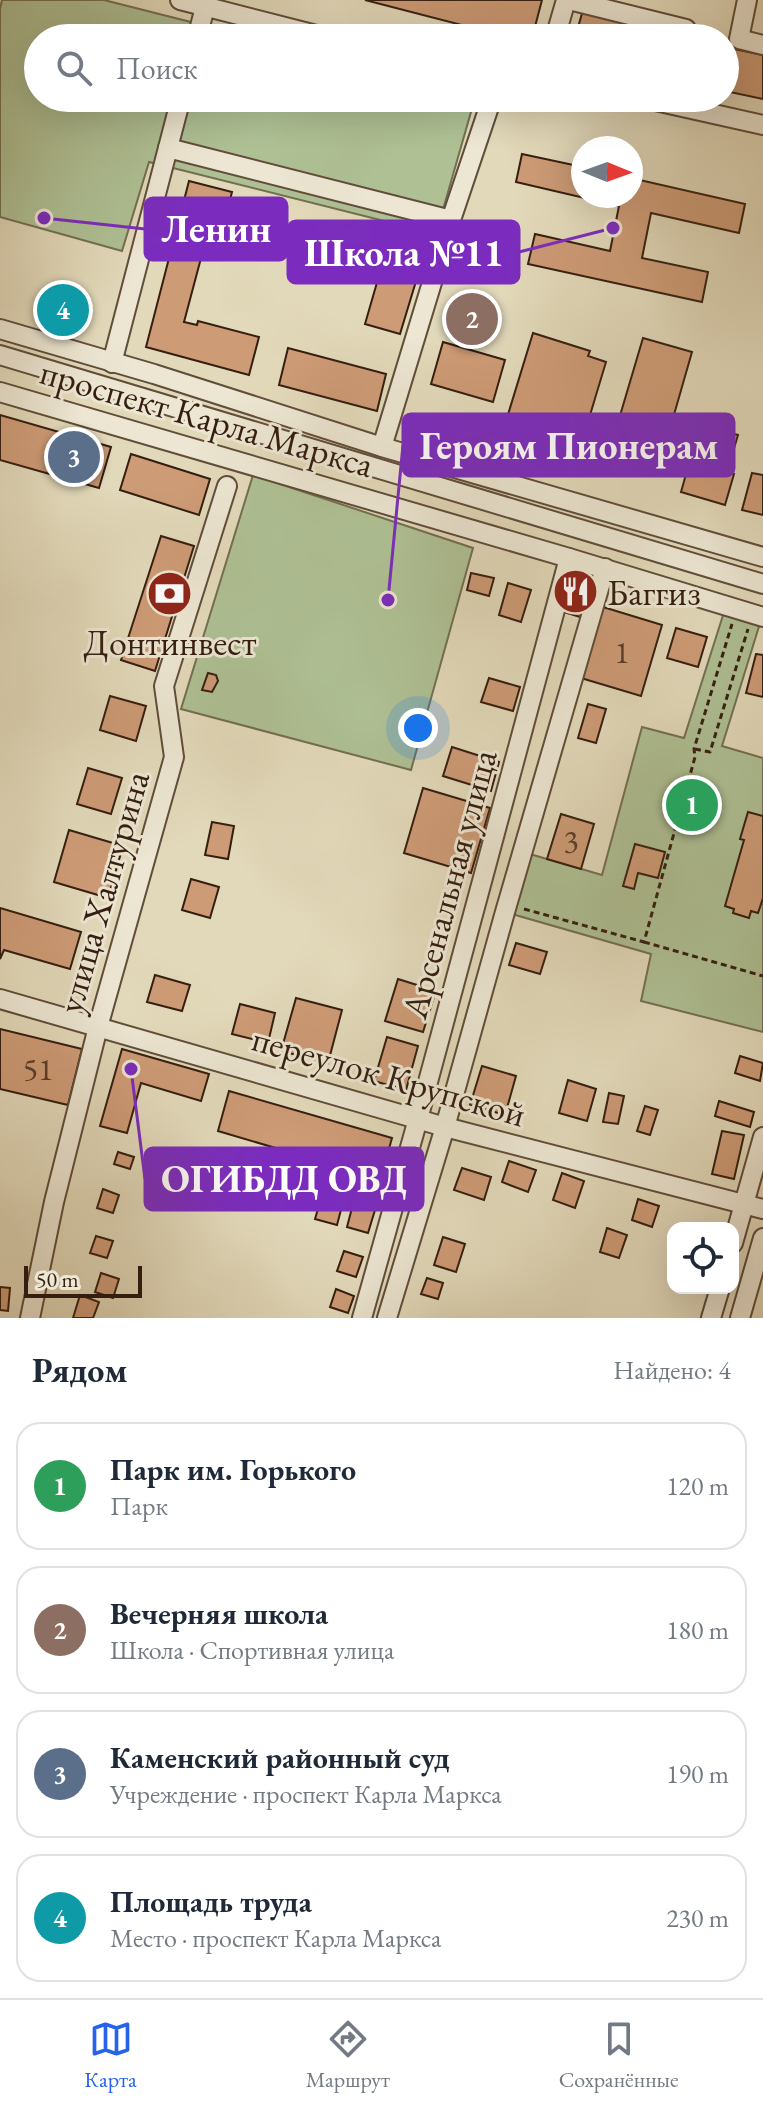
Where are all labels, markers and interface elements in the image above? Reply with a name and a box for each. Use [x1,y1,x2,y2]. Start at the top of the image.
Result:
search box [24,24,739,112]
icon: search [52,46,96,90]
text: Поиск [116,49,198,88]
north arrow [571,136,643,208]
callout: Ленин [145,198,287,260]
text: Ленин [161,204,271,253]
callout: Школа №11 [288,221,519,283]
text: Школа №11 [304,228,504,277]
pin: 4 [37,280,89,340]
pin: 2 [446,289,498,349]
street label: проспект Карла Маркса [35,348,380,488]
callout: Героям Пионерам [403,414,734,476]
text: Героям Пионерам [420,421,719,470]
pin: 3 [48,427,100,487]
restaurant icon: Баггиз [552,568,600,616]
bank icon: Донтинвест [146,569,194,617]
place label: Баггиз [607,569,701,616]
place label: Донтинвест [84,619,257,666]
house number: 1 [614,631,630,673]
your location [398,708,438,748]
street label: Арсенальная улица [390,744,508,1025]
street label: улица Халтурина [46,765,160,1019]
pin: 1 [666,775,718,835]
house number: 3 [563,820,579,862]
street label: переулок Крупской [247,1015,531,1137]
house number: 51 [23,1048,53,1090]
callout: ОГИБДД ОВД [145,1148,423,1210]
text: ОГИБДД ОВД [161,1154,407,1203]
map controls [667,1222,739,1294]
button: locate [667,1222,739,1294]
scale bar [24,1262,142,1298]
text: 50 m [36,1265,79,1294]
text: Рядом [32,1348,127,1392]
text: Найдено: 4 [613,1353,731,1387]
text: Парк им. Горького [110,1450,356,1489]
text: 1 [53,1469,67,1503]
text: 120 m [666,1469,729,1503]
text: Парк [110,1489,168,1523]
text: Вечерняя школа [110,1594,328,1633]
text: 2 [53,1613,67,1647]
text: 180 m [666,1613,729,1647]
text: Школа · Спортивная улица [110,1633,394,1667]
text: Каменский районный суд [110,1738,450,1777]
text: 3 [53,1757,67,1791]
text: 190 m [666,1757,729,1791]
text: Учреждение · проспект Карла Маркса [110,1777,502,1811]
text: Площадь труда [110,1882,312,1921]
text: 4 [53,1901,67,1935]
text: 230 m [666,1901,729,1935]
text: Место · проспект Карла Маркса [110,1921,441,1955]
tab: Карта [84,2017,137,2094]
tab: Маршрут [306,2017,390,2094]
tab: Сохранённые [559,2017,679,2094]

